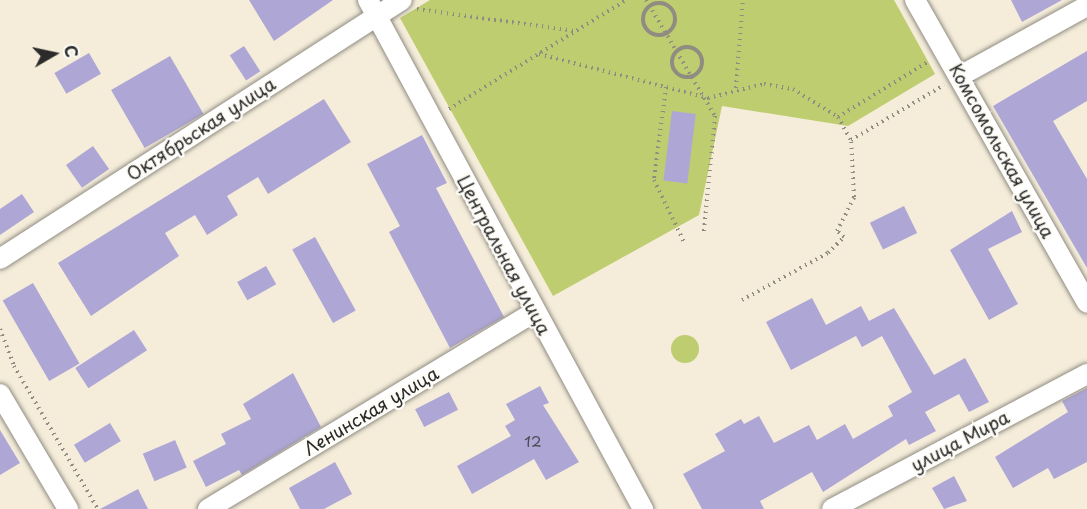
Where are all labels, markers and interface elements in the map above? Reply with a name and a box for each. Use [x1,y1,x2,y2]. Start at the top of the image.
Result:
north arrow [24,24,84,84]
text: С [59,43,85,59]
street label: Комсомольская улица [945,59,1059,243]
street label: Октябрьская улица [122,72,280,186]
street label: Центральная улица [453,171,555,339]
street label: Ленинская улица [299,362,443,460]
street label: улица Мира [907,406,1013,476]
house number: 12 [524,432,542,450]

